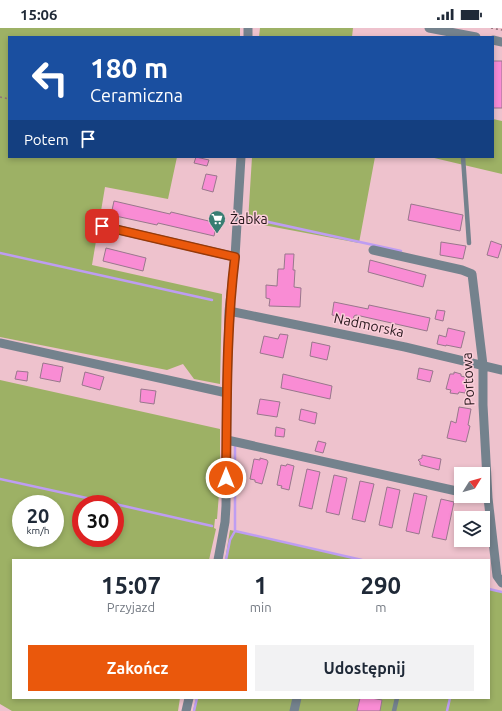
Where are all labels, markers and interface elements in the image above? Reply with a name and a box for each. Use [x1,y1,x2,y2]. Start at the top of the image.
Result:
text: 15:06 [20,6,58,23]
icon: left [24,52,76,104]
text: 180 m [90,52,168,83]
text: Ceramiczna [90,85,183,105]
icon: arrive [77,128,99,150]
text: Potem [24,131,69,148]
pin [85,209,119,243]
supermarket icon: Żabka [207,209,227,234]
place label: Żabka [230,211,268,227]
icon: arrive [91,215,113,237]
street label: Nadmorska [332,310,406,340]
street label: Portowa [459,352,477,406]
position arrow [205,457,247,499]
north arrow [454,467,490,503]
map controls [454,467,490,547]
speed limit sign: 30 [72,495,124,547]
text: 20 [27,504,49,527]
button: layers [454,511,490,547]
text: km/h [26,525,50,536]
text: 15:07 [101,572,161,599]
text: 1 [254,572,267,599]
text: 290 [361,572,401,599]
text: Przyjazd [107,600,155,614]
text: min [250,600,272,614]
text: m [375,600,386,614]
button: Zakończ [28,645,247,691]
button: Udostępnij [255,645,474,691]

